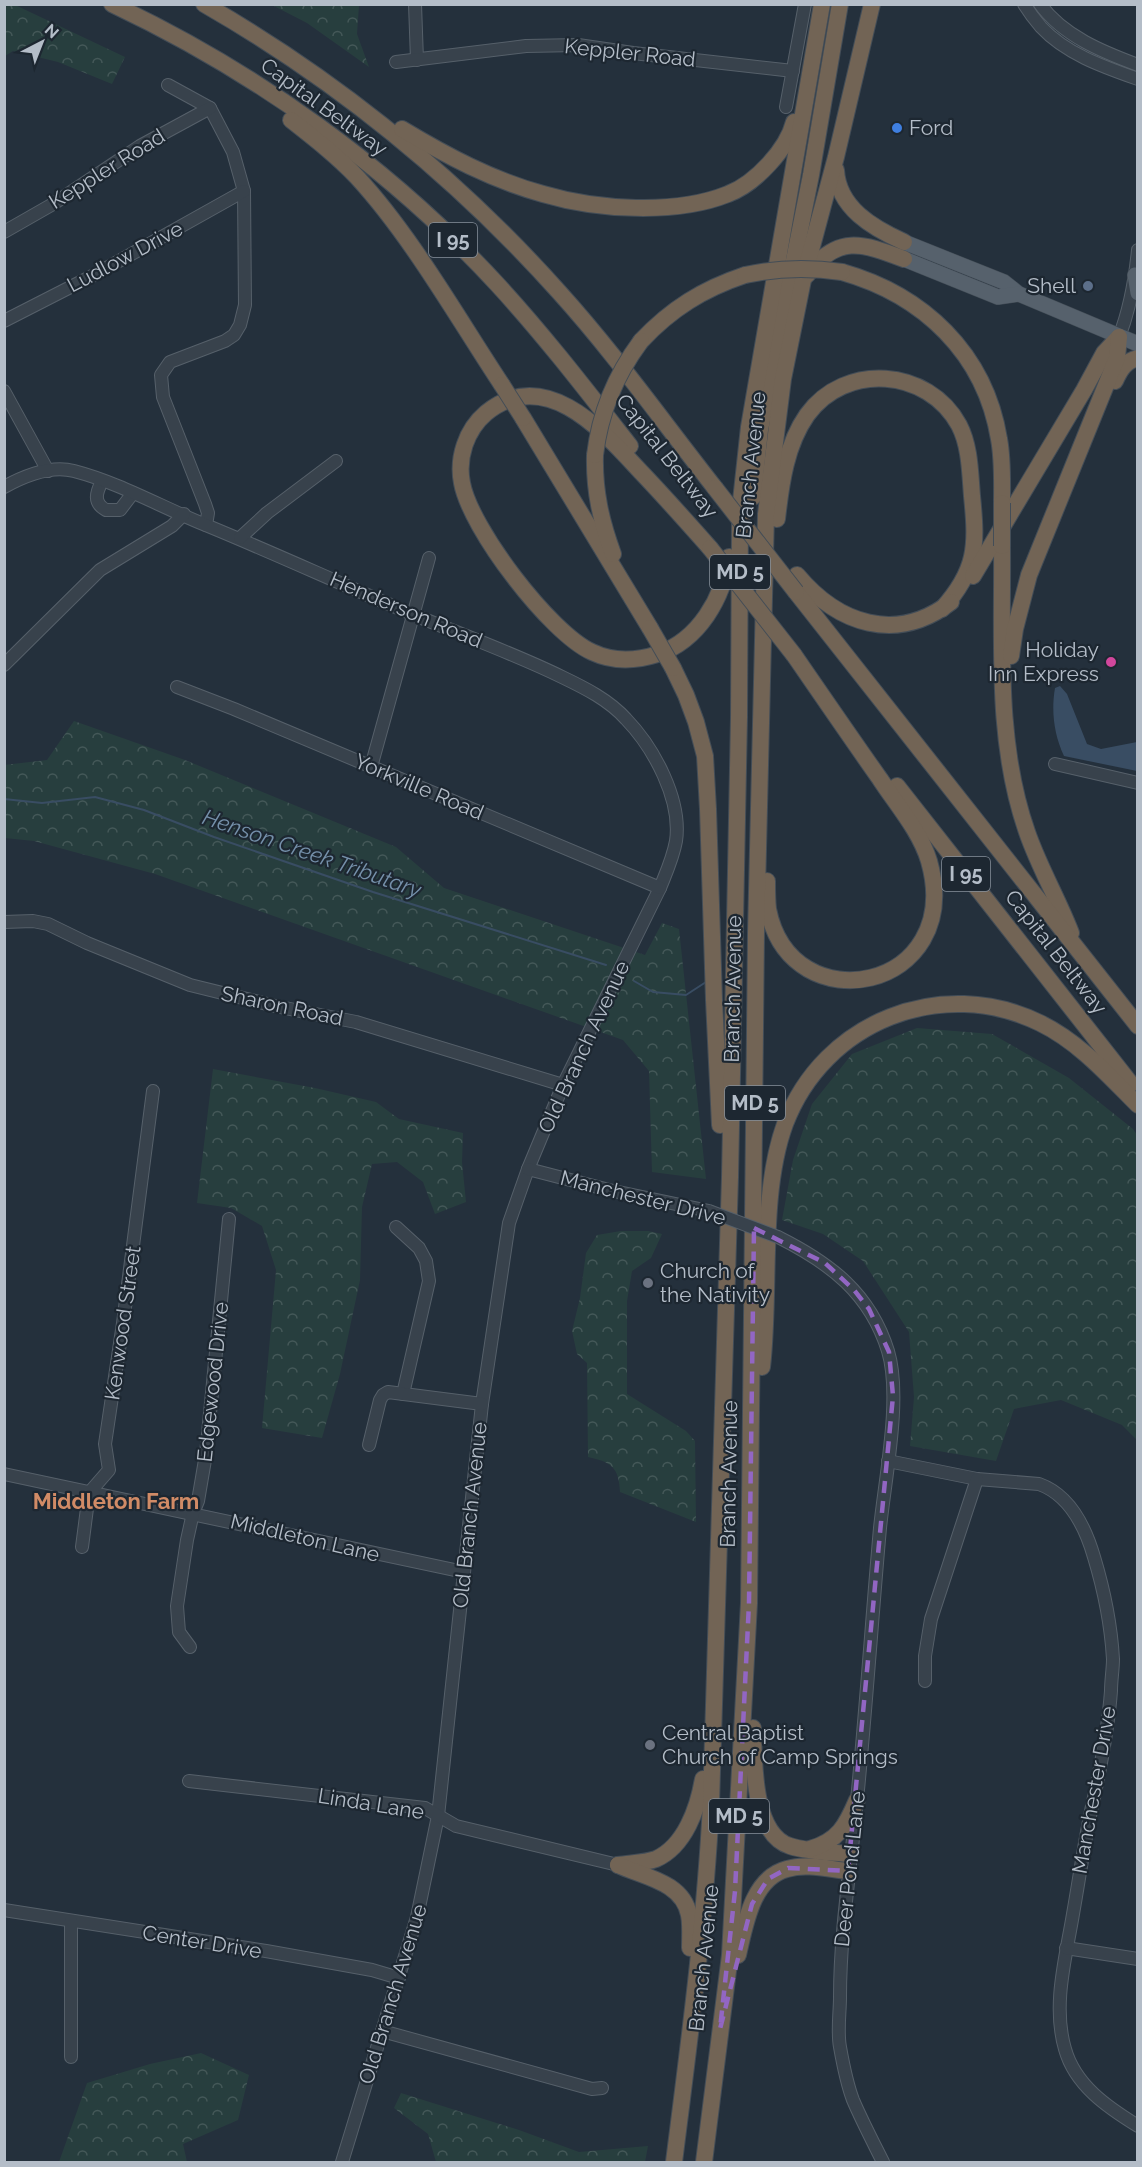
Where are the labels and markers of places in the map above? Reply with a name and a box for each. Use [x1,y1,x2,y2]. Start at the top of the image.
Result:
place label: Ford [909,115,953,140]
marker: Ford [890,121,904,135]
place label: Shell [1027,273,1076,298]
marker: Shell [1081,279,1095,293]
place label: Holiday Inn Express [988,637,1099,686]
marker: Holiday Inn Express [1104,655,1118,669]
place label: Church of the Nativity [660,1258,770,1307]
marker: Church of the Nativity [641,1276,655,1290]
place label: Central Baptist Church of Camp Springs [662,1720,898,1769]
marker: Central Baptist Church of Camp Springs [643,1738,657,1752]

